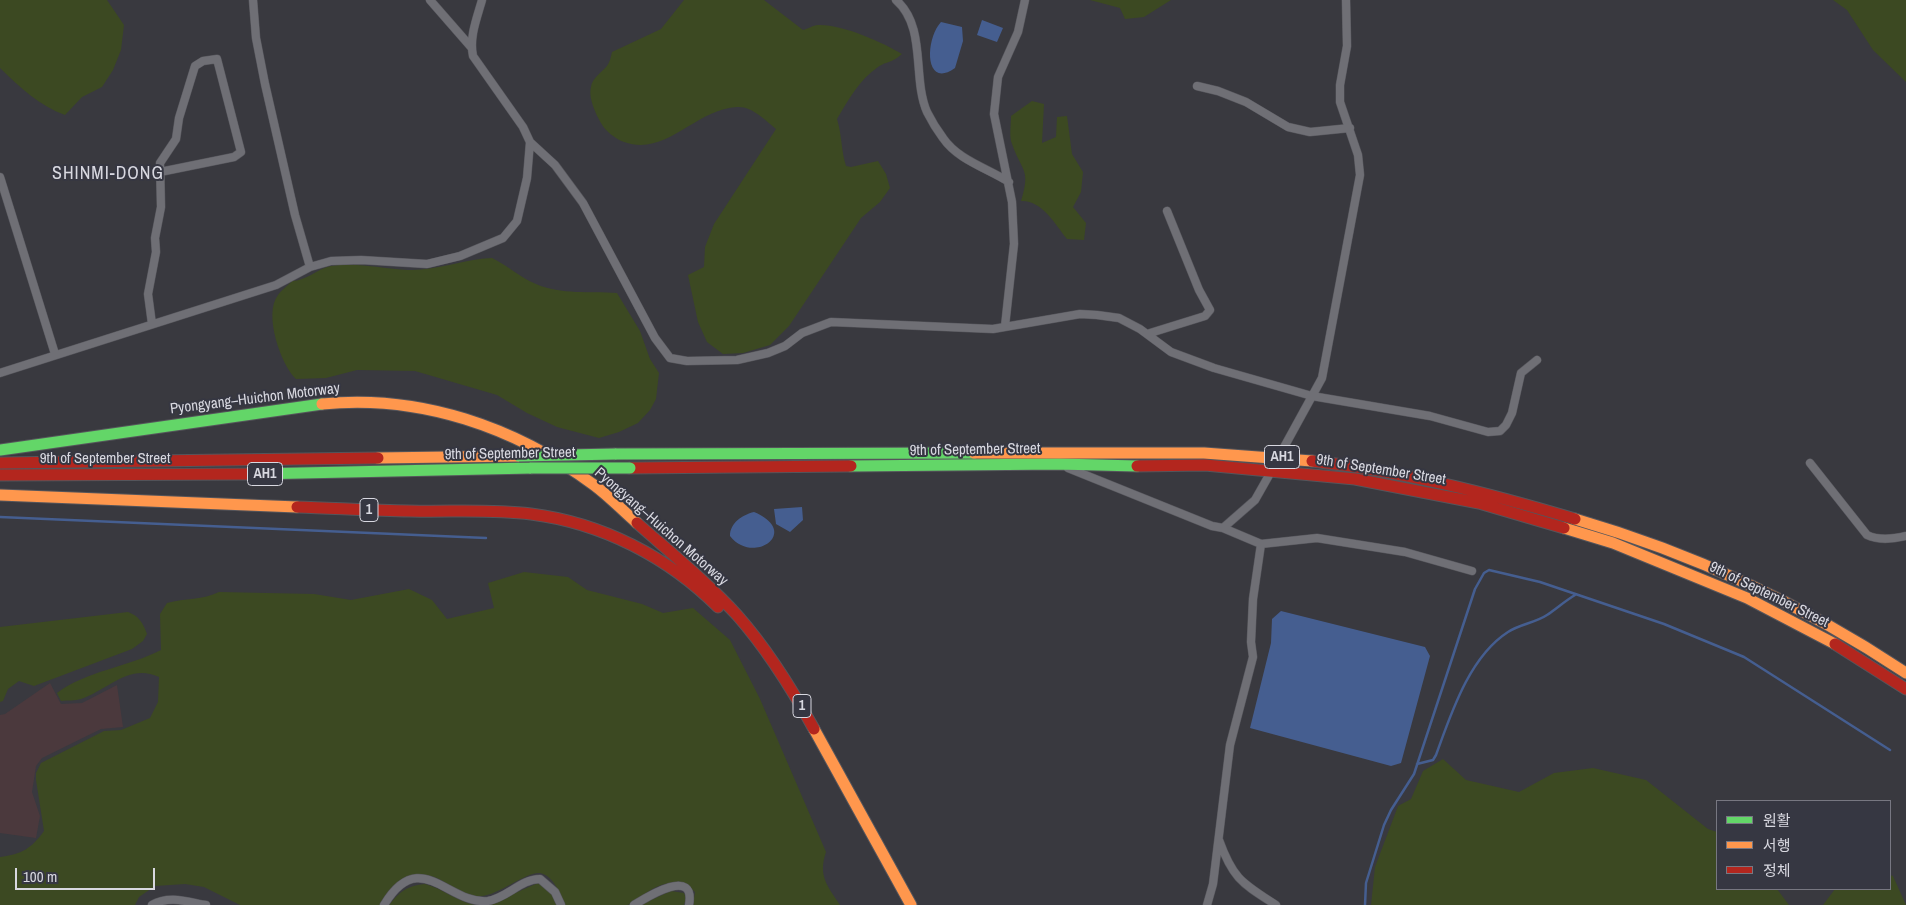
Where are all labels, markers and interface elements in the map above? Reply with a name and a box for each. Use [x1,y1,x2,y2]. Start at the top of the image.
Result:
district label: SHINMI-DONG [51,163,165,185]
street label: Pyongyang–Huichon Motorway [169,380,341,418]
street label: 9th of September Street [910,440,1040,460]
street label: 9th of September Street [445,444,575,464]
road number: AH1 [1264,446,1300,468]
street label: 9th of September Street [40,450,170,468]
street label: 9th of September Street [1315,451,1447,489]
road number: AH1 [248,462,282,486]
street label: Pyongyang–Huichon Motorway [591,464,731,590]
road number: 1 [360,498,378,522]
street label: 9th of September Street [1706,558,1832,632]
road number: 1 [793,694,811,718]
legend [1716,800,1891,890]
text: 원활 [1763,810,1791,831]
text: 서행 [1763,835,1791,856]
scale bar [18,858,158,890]
text: 정체 [1763,860,1791,881]
text: 100 m [23,866,57,887]

